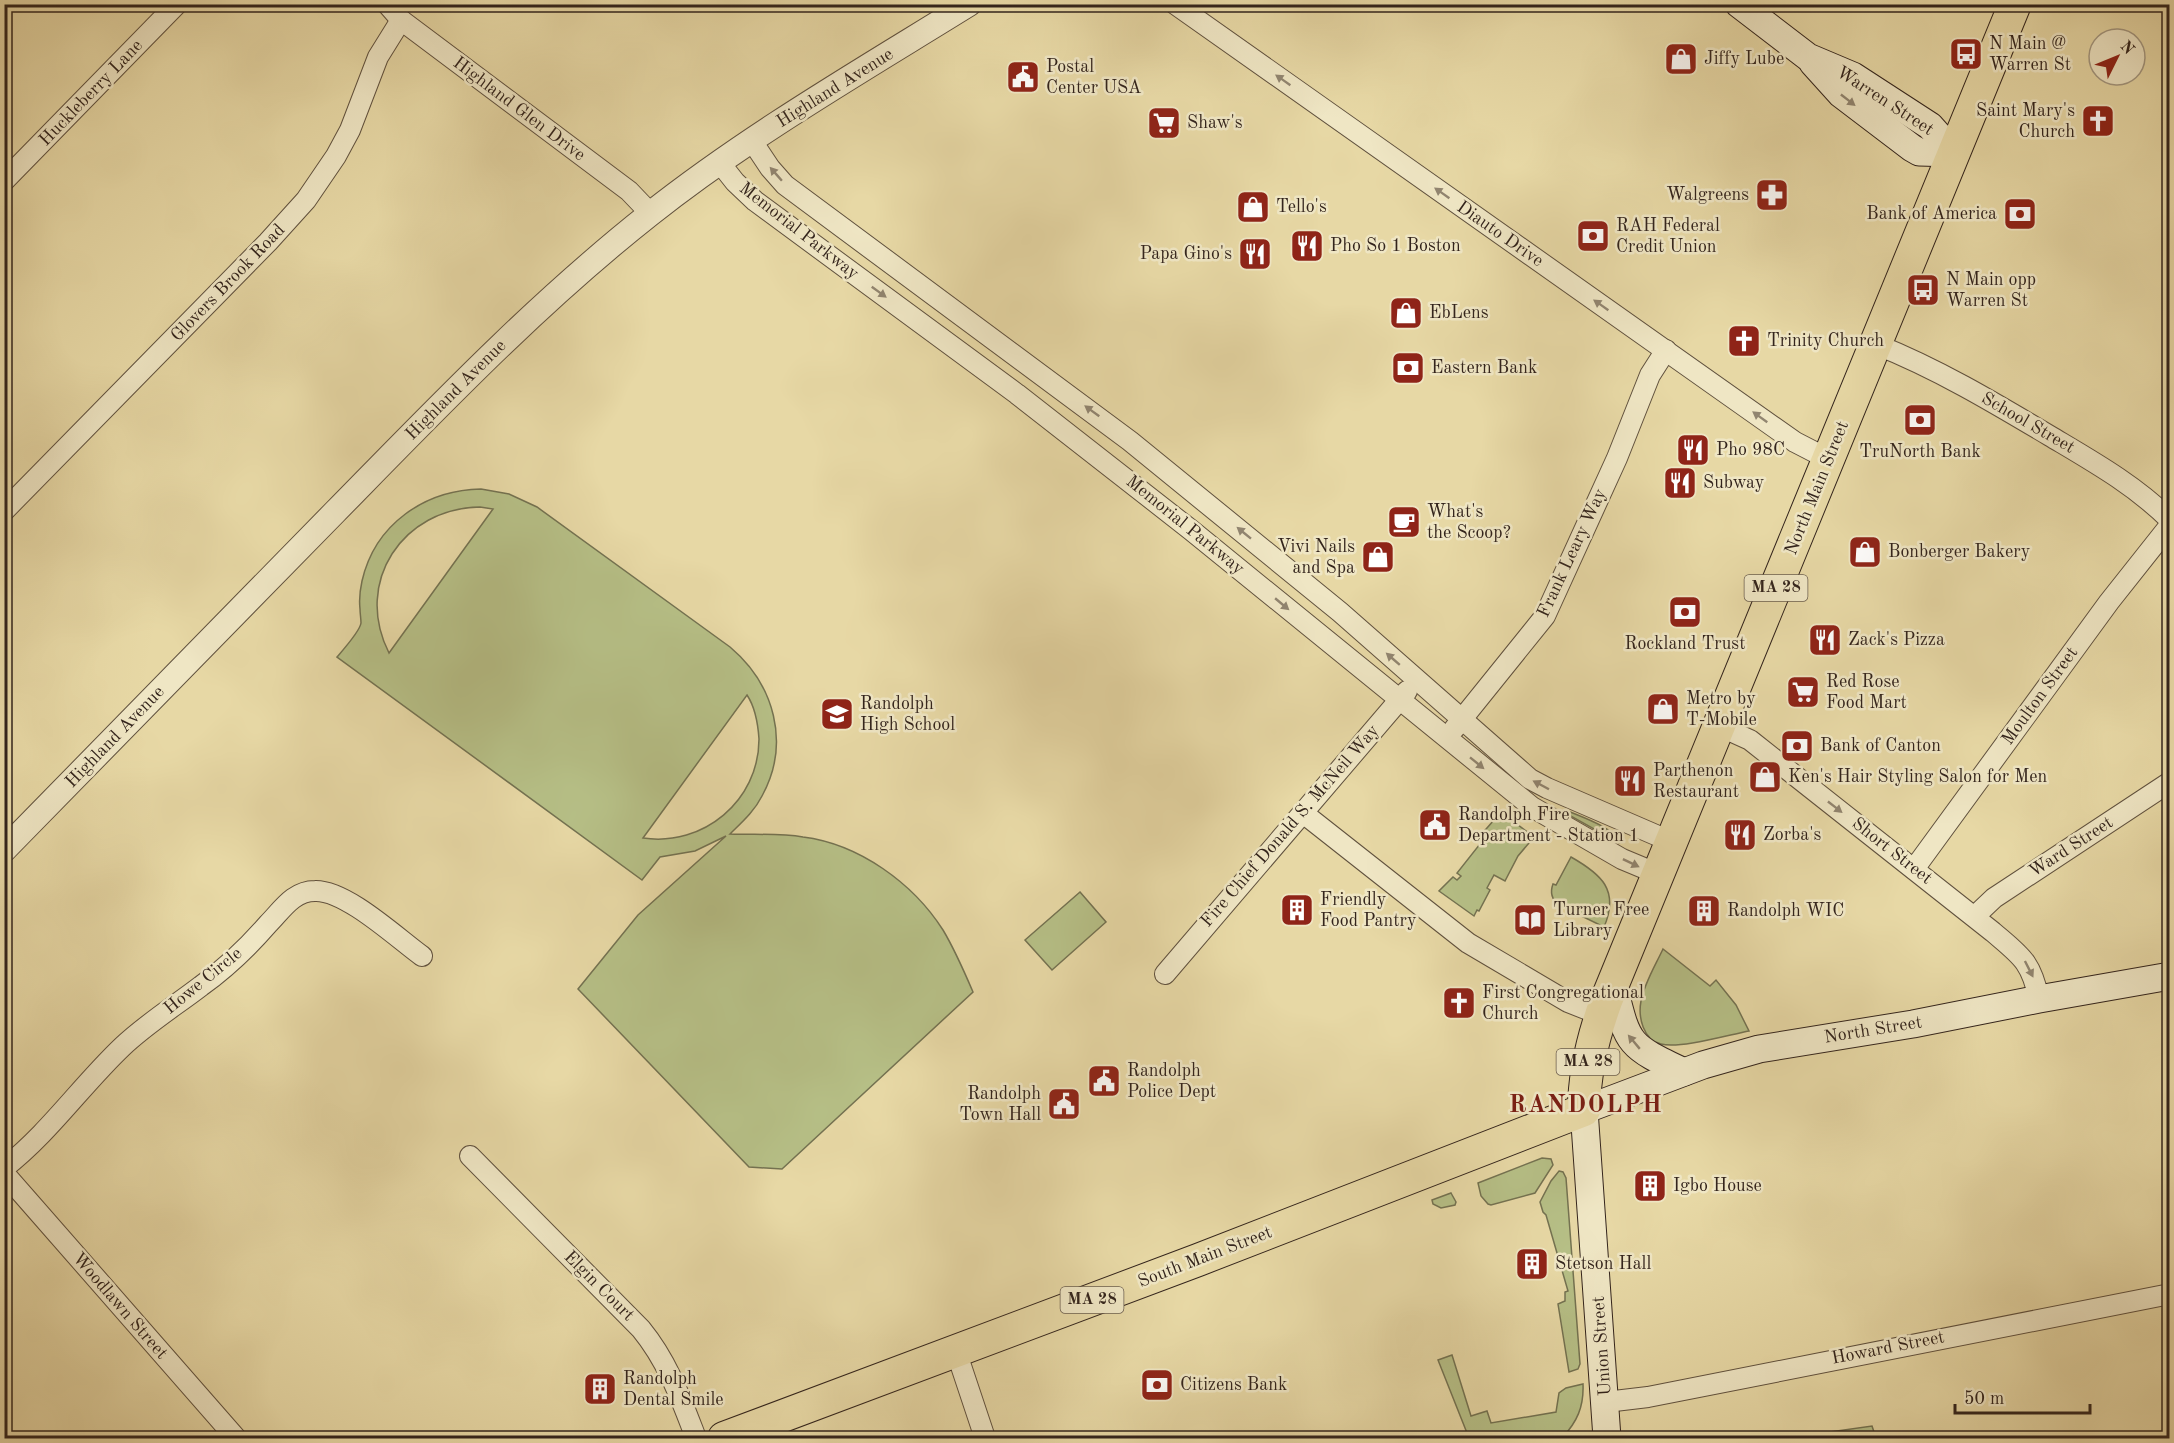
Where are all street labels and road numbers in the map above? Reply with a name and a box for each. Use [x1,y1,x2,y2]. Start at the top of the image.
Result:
street label: Huckleberry Lane [36,36,146,150]
street label: Highland Avenue [774,45,896,131]
street label: Highland Glen Drive [449,53,589,165]
street label: Warren Street [1833,63,1937,139]
street label: Memorial Parkway [736,179,863,283]
street label: Diauto Drive [1454,198,1546,270]
street label: Glovers Brook Road [168,221,288,345]
street label: Highland Avenue [402,336,510,444]
street label: School Street [1978,389,2078,457]
street label: North Main Street [1782,419,1852,557]
street label: Memorial Parkway [1123,472,1248,578]
street label: Frank Leary Way [1534,485,1610,620]
road number: MA 28 [1744,575,1808,601]
street label: Moulton Street [1999,644,2081,748]
street label: Highland Avenue [62,683,168,791]
street label: Fire Chief Donald S. McNeil Way [1197,721,1383,931]
street label: Ward Street [2026,813,2116,881]
street label: Short Street [1849,814,1935,888]
street label: Howe Circle [161,944,245,1018]
street label: North Street [1823,1013,1923,1047]
road number: MA 28 [1556,1049,1620,1075]
street label: South Main Street [1135,1223,1275,1291]
street label: Elgin Court [560,1247,638,1325]
street label: Woodlawn Street [69,1249,171,1363]
road number: MA 28 [1060,1287,1124,1313]
street label: Union Street [1590,1295,1614,1397]
street label: Howard Street [1830,1328,1946,1368]

